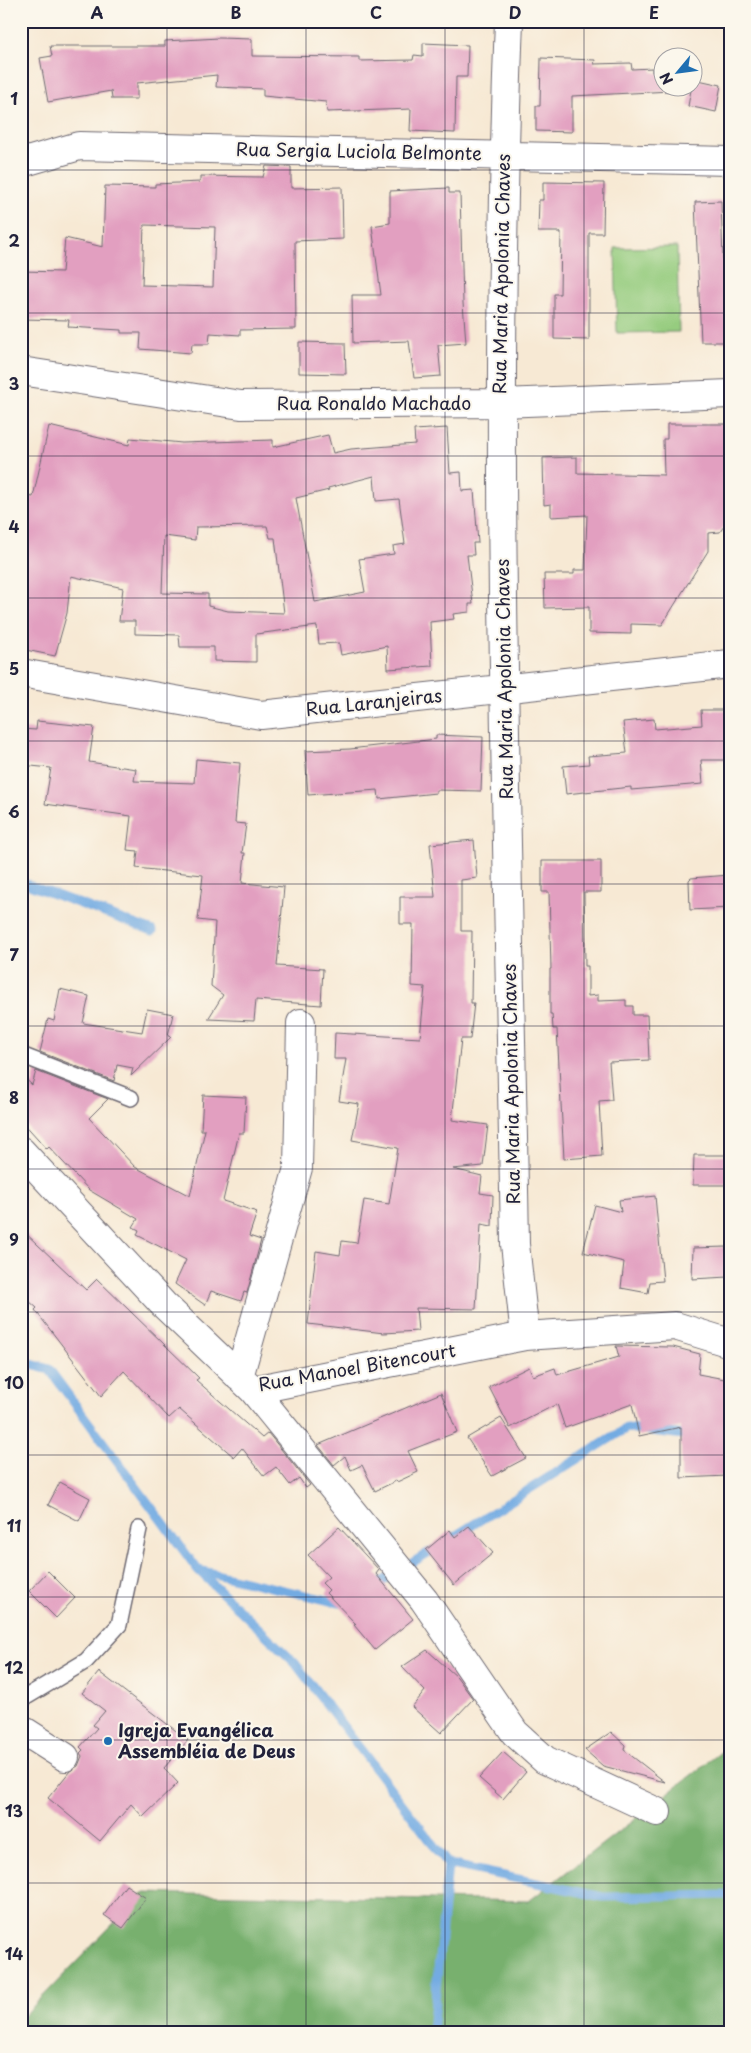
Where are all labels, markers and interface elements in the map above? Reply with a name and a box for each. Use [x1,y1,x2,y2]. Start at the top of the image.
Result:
text: A [91,0,104,24]
text: B [231,0,242,24]
text: C [370,0,382,24]
text: D [509,0,521,24]
text: E [649,0,659,24]
north arrow [654,48,704,98]
text: N [654,69,678,88]
text: 1 [10,86,18,110]
street label: Rua Sergia Luciola Belmonte [236,135,482,166]
street label: Rua Maria Apolonia Chaves [485,153,516,394]
text: 2 [8,228,20,252]
text: 3 [9,371,19,395]
street label: Rua Ronaldo Machado [277,389,471,416]
text: 4 [9,514,20,538]
street label: Rua Maria Apolonia Chaves [488,559,519,800]
text: 5 [9,656,19,680]
street label: Rua Laranjeiras [304,681,443,722]
text: 6 [8,799,20,823]
text: 7 [9,942,19,966]
street label: Rua Maria Apolonia Chaves [495,964,526,1205]
text: 8 [9,1085,19,1109]
text: 9 [9,1227,19,1251]
street label: Rua Manoel Bitencourt [256,1336,457,1397]
text: 10 [4,1370,24,1394]
text: 11 [7,1513,21,1537]
text: 12 [5,1655,23,1679]
place label: Igreja Evangélica Assembléia de Deus [117,1716,296,1764]
marker: Igreja Evangélica Assembléia de Deus [102,1735,114,1747]
text: 13 [5,1798,23,1822]
text: 14 [5,1941,23,1965]

